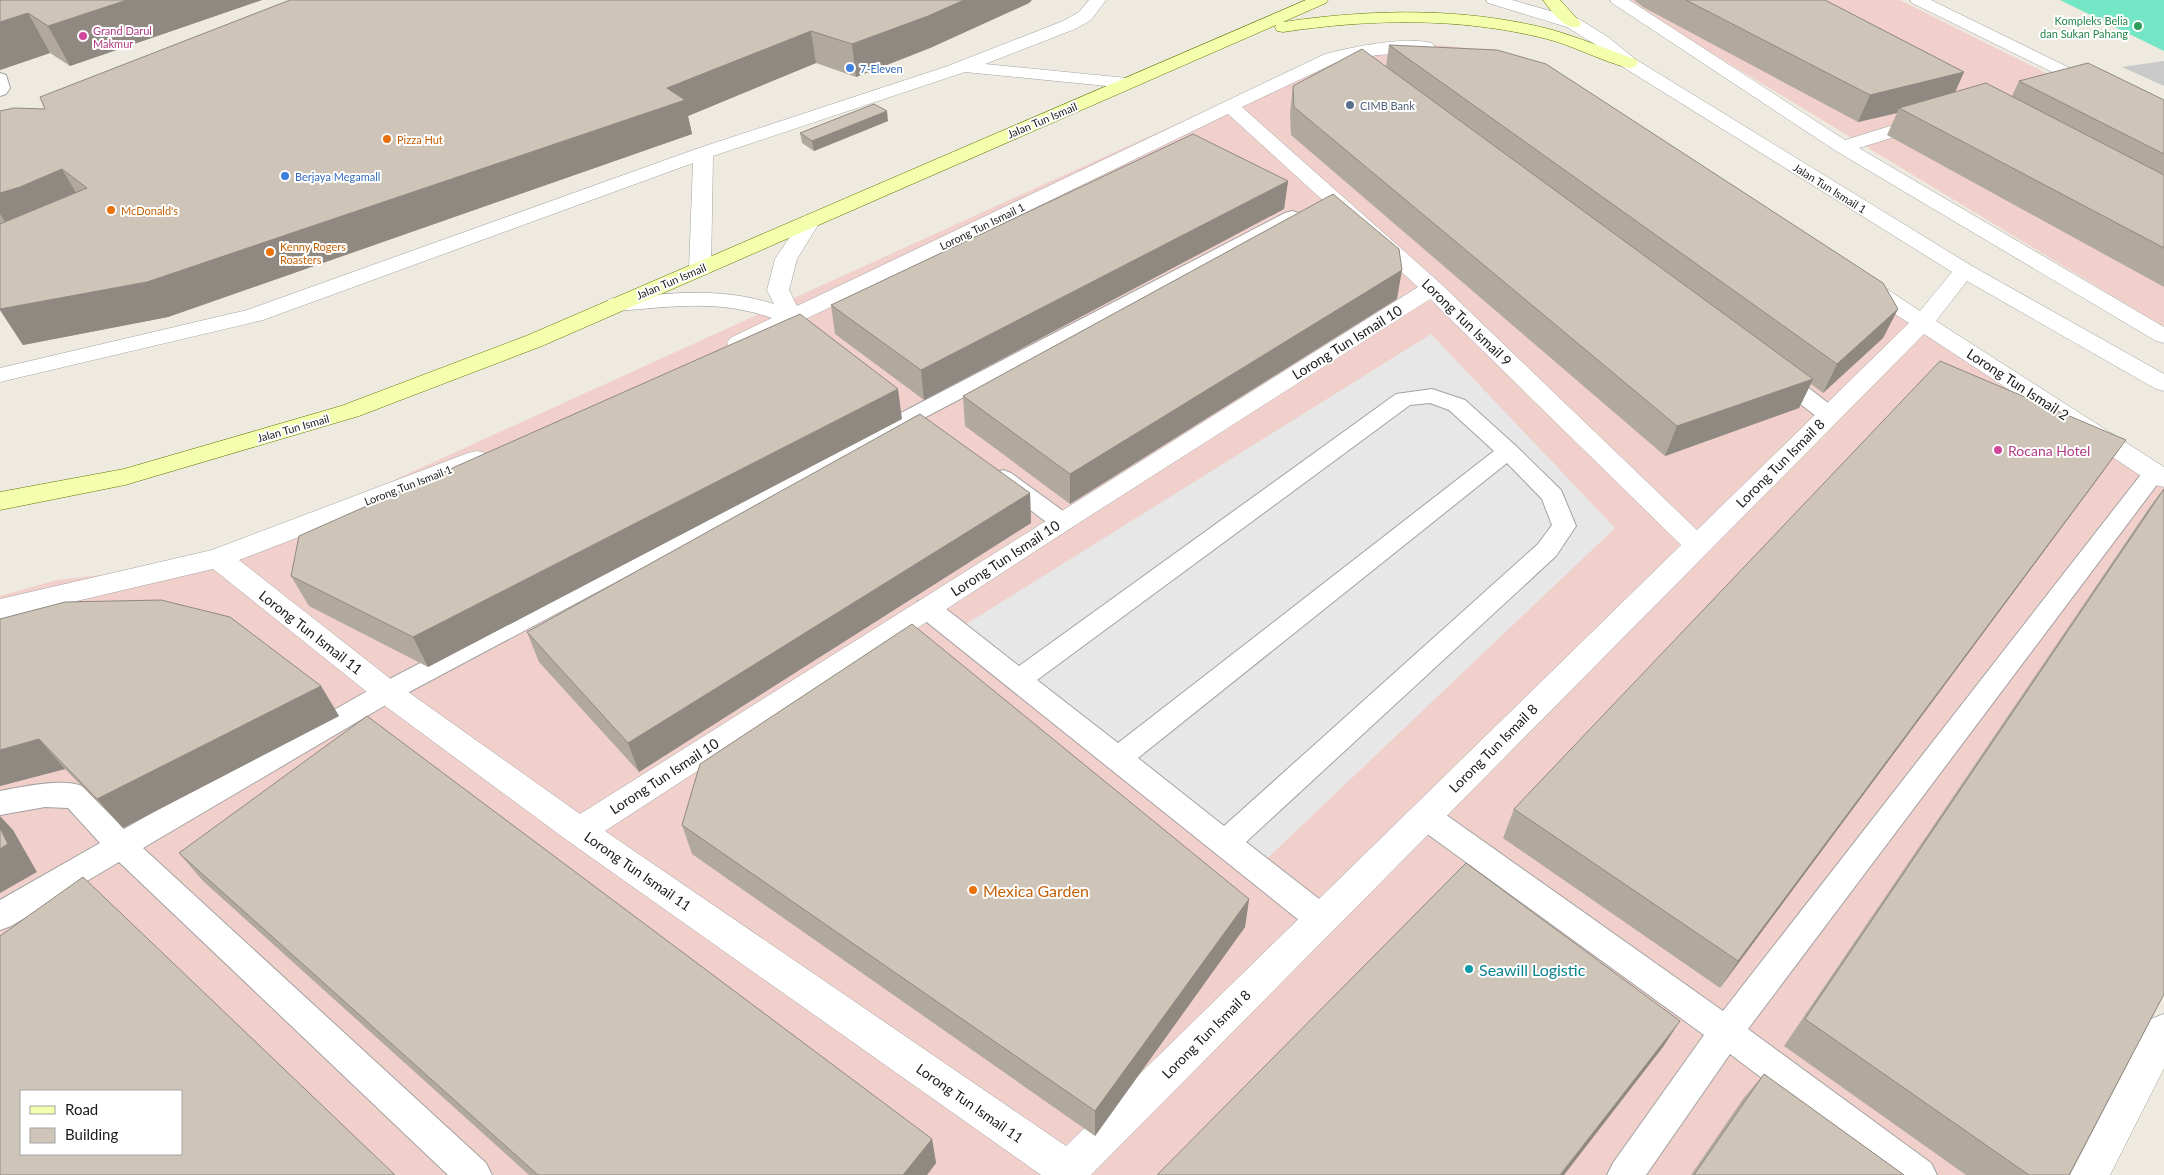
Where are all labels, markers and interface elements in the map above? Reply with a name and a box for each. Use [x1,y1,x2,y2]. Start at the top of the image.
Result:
place label: Kompleks Belia dan Sukan Pahang [2040,14,2128,40]
marker: Kompleks Belia dan Sukan Pahang [2132,20,2144,32]
place label: Grand Darul Makmur [93,24,152,50]
marker: Grand Darul Makmur [77,30,89,42]
marker: 7-Eleven [844,62,856,74]
place label: 7-Eleven [860,62,903,75]
street label: Jalan Tun Ismail [1005,99,1079,141]
marker: CIMB Bank [1344,99,1356,111]
place label: CIMB Bank [1360,99,1415,112]
marker: Pizza Hut [381,133,393,145]
place label: Pizza Hut [397,133,443,146]
street label: Jalan Tun Ismail 1 [1791,160,1869,216]
marker: Berjaya Megamall [279,170,291,182]
place label: Berjaya Megamall [295,170,380,183]
street label: Lorong Tun Ismail 1 [937,200,1027,252]
marker: McDonald's [105,204,117,216]
place label: McDonald's [121,204,178,217]
place label: Kenny Rogers Roasters [280,240,346,266]
marker: Kenny Rogers Roasters [264,246,276,258]
street label: Jalan Tun Ismail [634,260,708,302]
street label: Lorong Tun Ismail 9 [1419,275,1515,369]
street label: Lorong Tun Ismail 10 [1289,301,1405,383]
street label: Lorong Tun Ismail 2 [1964,345,2072,423]
street label: Jalan Tun Ismail [255,411,331,445]
street label: Lorong Tun Ismail 8 [1732,415,1828,511]
place label: Rocana Hotel [2008,442,2090,459]
marker: Rocana Hotel [1992,444,2004,456]
street label: Lorong Tun Ismail 1 [362,462,454,508]
street label: Lorong Tun Ismail 10 [947,516,1063,600]
street label: Lorong Tun Ismail 11 [256,586,366,678]
street label: Lorong Tun Ismail 8 [1445,700,1541,796]
street label: Lorong Tun Ismail 10 [606,734,722,818]
street label: Lorong Tun Ismail 11 [581,828,695,914]
place label: Mexica Garden [983,881,1089,900]
marker: Mexica Garden [967,884,979,896]
place label: Seawill Logistic [1479,960,1586,979]
marker: Seawill Logistic [1463,963,1475,975]
street label: Lorong Tun Ismail 8 [1158,986,1254,1082]
street label: Lorong Tun Ismail 11 [913,1060,1027,1146]
legend [20,1090,182,1155]
text: Road [65,1100,98,1118]
text: Building [65,1125,118,1143]

